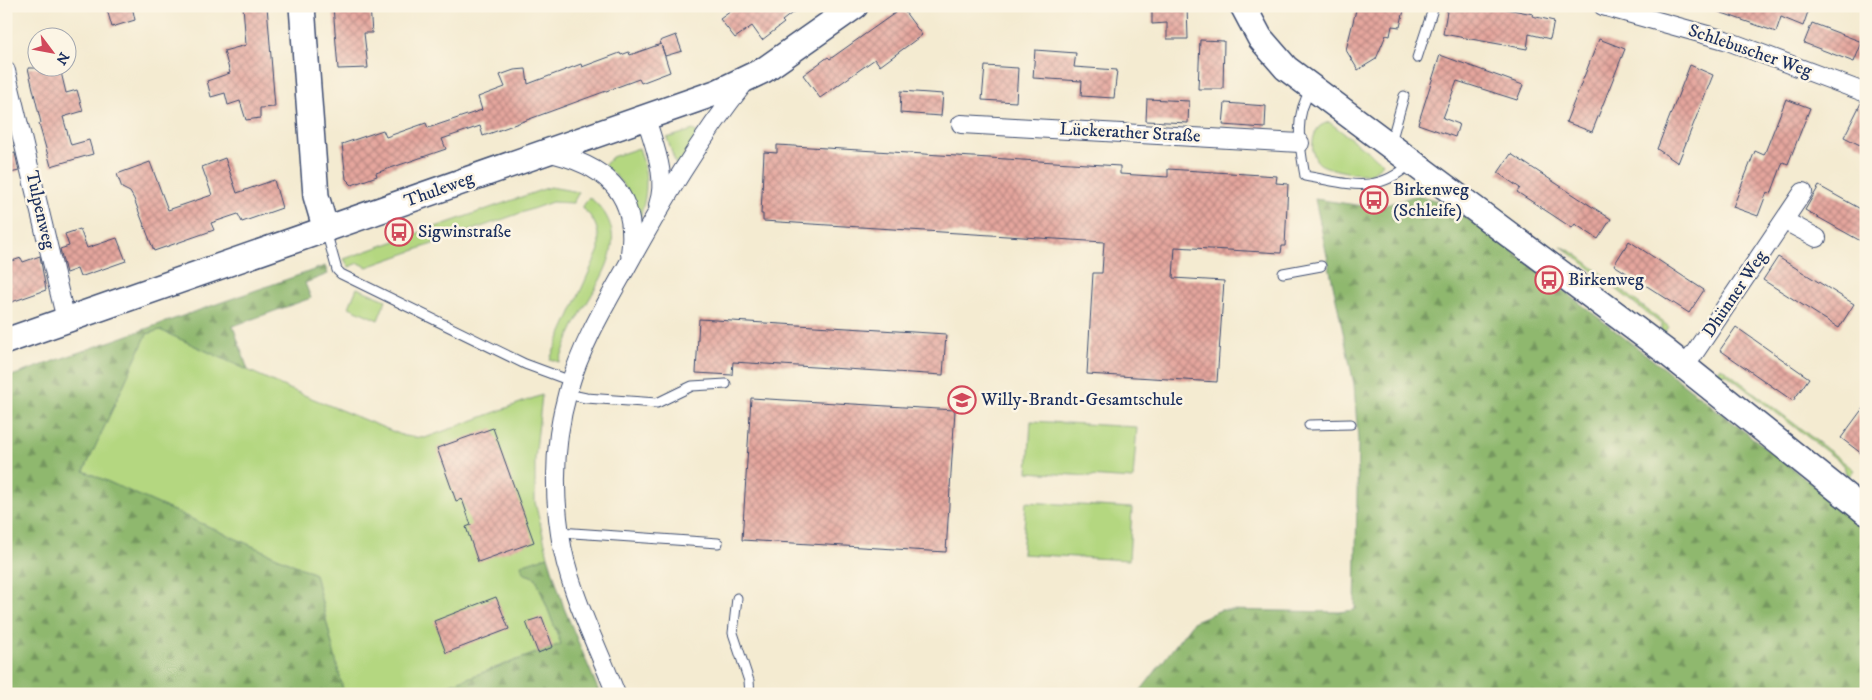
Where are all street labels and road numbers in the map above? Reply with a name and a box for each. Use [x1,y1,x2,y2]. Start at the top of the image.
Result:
street label: Schlebuscher Weg [1685,20,1815,83]
street label: Lückerather Straße [1059,118,1201,148]
street label: Thuleweg [401,167,477,213]
street label: Tulpenweg [20,169,60,252]
street label: Dhünner Weg [1698,246,1772,342]

